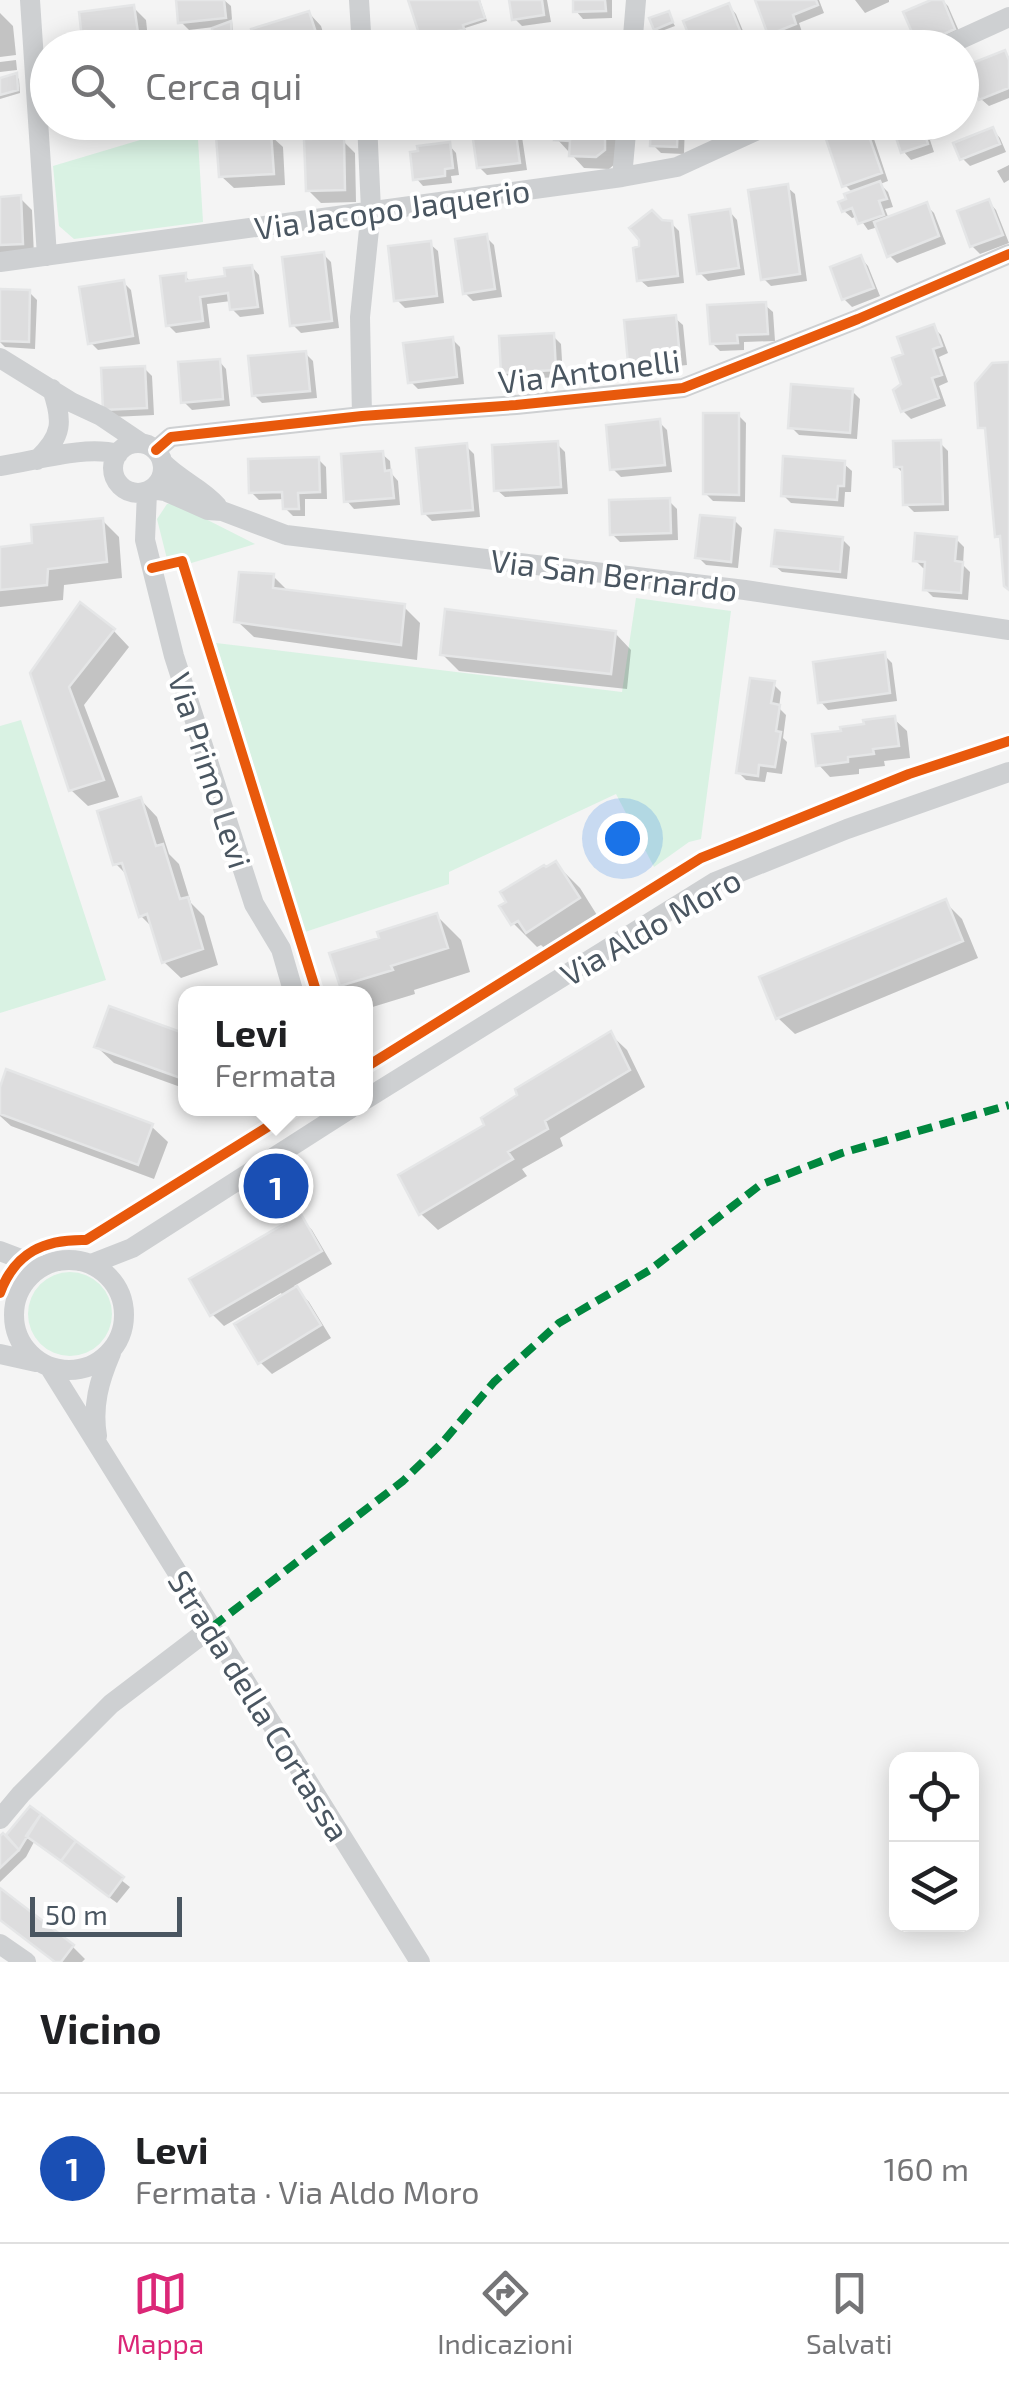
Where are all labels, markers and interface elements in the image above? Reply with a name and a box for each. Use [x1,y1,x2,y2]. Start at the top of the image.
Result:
search box [30,30,979,140]
icon: search [65,58,120,113]
text: Cerca qui [145,62,302,108]
street label: Via Jacopo Jaquerio [252,170,532,246]
street label: Via Antonelli [496,340,682,400]
street label: Via San Bernardo [488,540,740,608]
street label: Via Primo Levi [161,667,261,873]
your location [597,813,648,864]
street label: Via Aldo Moro [553,859,747,993]
popup [178,986,373,1116]
text: Levi [214,1009,288,1055]
text: Fermata [214,1055,337,1093]
pin: 1 [244,1148,308,1224]
street label: Strada della Cortassa [161,1563,359,1847]
map controls [889,1752,979,1932]
button: locate [889,1752,979,1842]
button: layers [889,1842,979,1932]
scale bar [30,1892,182,1936]
text: 50 m [45,1897,108,1931]
text: Vicino [40,2002,161,2052]
text: Levi [135,2126,209,2172]
text: 1 [66,2149,79,2187]
text: 160 m [883,2149,969,2187]
text: Fermata · Via Aldo Moro [135,2172,479,2210]
tab: Mappa [116,2266,204,2360]
tab: Indicazioni [437,2266,573,2360]
tab: Salvati [806,2266,893,2360]

